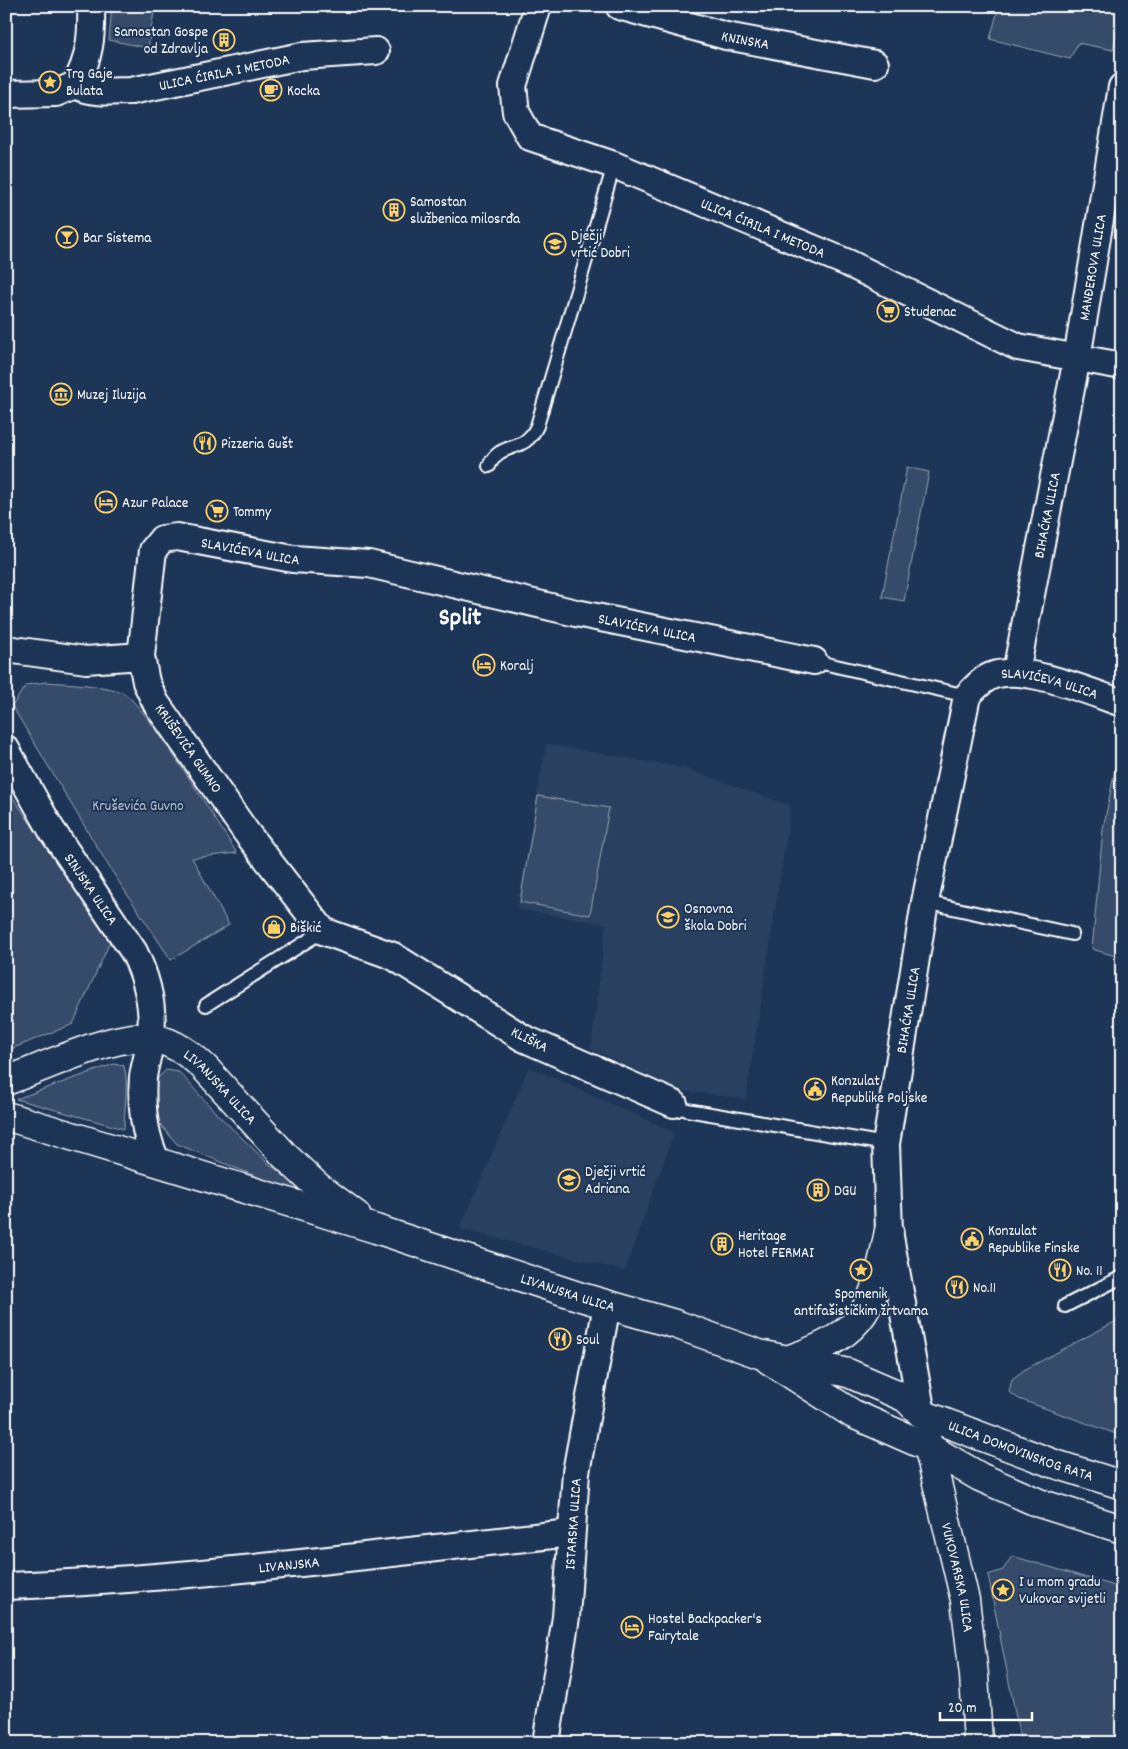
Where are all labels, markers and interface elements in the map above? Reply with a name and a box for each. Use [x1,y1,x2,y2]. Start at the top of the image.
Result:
place label: Samostan Gospe od Zdravlja [114,22,209,61]
street label: KNINSKA [718,26,771,57]
building icon: Samostan Gospe od Zdravlja [212,28,236,52]
street label: ULICA ĆIRILA I METODA [157,50,292,98]
place label: Trg Gaje Bulata [66,64,113,103]
place icon: Trg Gaje Bulata [38,70,62,94]
cafe icon: Kocka [259,78,283,102]
place label: Kocka [287,81,321,103]
place label: Samostan službenica milosrđa [410,192,521,231]
street label: ULICA ĆIRILA I METODA [697,193,828,265]
building icon: Samostan službenica milosrđa [382,198,406,222]
street label: MANĐEROVA ULICA [1074,212,1114,322]
bar icon: Bar Sistema [55,225,79,249]
place label: Dječji vrtić Dobri [571,226,630,265]
place label: Bar Sistema [83,228,152,250]
school or university icon: Dječji vrtić Dobri [543,232,567,256]
supermarket icon: Studenac [876,299,900,323]
place label: Studenac [904,302,956,324]
museum icon: Muzej Iluzija [49,382,73,406]
place label: Muzej Iluzija [77,385,147,407]
restaurant icon: Pizzeria Gušt [193,431,217,455]
place label: Pizzeria Gušt [221,434,294,456]
street label: BIHAĆKA ULICA [1029,470,1068,560]
hotel icon: Azur Palace [94,490,118,514]
place label: Azur Palace [122,493,189,515]
supermarket icon: Tommy [205,499,229,523]
place label: Tommy [233,502,272,524]
street label: SLAVIĆEVA ULICA [199,533,300,572]
district label: Split [439,601,482,637]
street label: SLAVIĆEVA ULICA [596,609,698,650]
hotel icon: Koralj [472,653,496,677]
place label: Koralj [500,656,534,678]
street label: SLAVIĆEVA ULICA [1000,664,1101,707]
street label: KRUŠEVIĆA GUMNO [148,700,226,798]
park label: Kruševića Guvno [92,796,184,818]
street label: SINJSKA ULICA [57,849,122,931]
place label: Osnovna škola Dobri [684,899,747,938]
school or university icon: Osnovna škola Dobri [656,905,680,929]
shop icon: Biškić [262,915,286,939]
place label: Biškić [290,918,321,940]
street label: BIHAĆKA ULICA [892,965,927,1055]
street label: KLIŠKA [507,1022,551,1059]
street label: LIVANJSKA ULICA [178,1045,261,1131]
place label: Konzulat Republike Poljske [831,1071,928,1110]
public building icon: Konzulat Republike Poljske [803,1077,827,1101]
place label: Dječji vrtić Adriana [585,1162,646,1201]
school or university icon: Dječji vrtić Adriana [557,1168,581,1192]
building icon: DGU [806,1178,830,1202]
place label: DGU [834,1181,857,1203]
place label: Konzulat Republike Finske [988,1221,1080,1260]
place label: Heritage Hotel FERMAI [738,1226,814,1265]
public building icon: Konzulat Republike Finske [960,1227,984,1251]
building icon: Heritage Hotel FERMAI [710,1232,734,1256]
place icon: Spomenik antifašističkim žrtvama [849,1258,873,1282]
restaurant icon: No. 11 [1048,1258,1072,1282]
place label: No. 11 [1076,1261,1103,1283]
street label: LIVANJSKA ULICA [517,1269,617,1319]
restaurant icon: No.11 [945,1275,969,1299]
place label: No.11 [973,1278,996,1300]
place label: Spomenik antifašističkim žrtvama [794,1284,929,1323]
restaurant icon: Soul [548,1327,572,1351]
place label: Soul [576,1330,600,1352]
street label: ULICA DOMOVINSKOG RATA [944,1416,1096,1488]
street label: ISTARSKA ULICA [560,1477,589,1570]
street label: VUKOVARSKA ULICA [934,1521,978,1634]
street label: LIVANJSKA [258,1552,321,1580]
place label: I u mom gradu Vukovar svijetli [1019,1572,1106,1611]
place icon: I u mom gradu Vukovar svijetli [991,1578,1015,1602]
place label: Hostel Backpacker's Fairytale [648,1609,762,1648]
hotel icon: Hostel Backpacker's Fairytale [620,1615,644,1639]
scale bar [940,1689,1033,1721]
text: 20 m [948,1698,976,1720]

